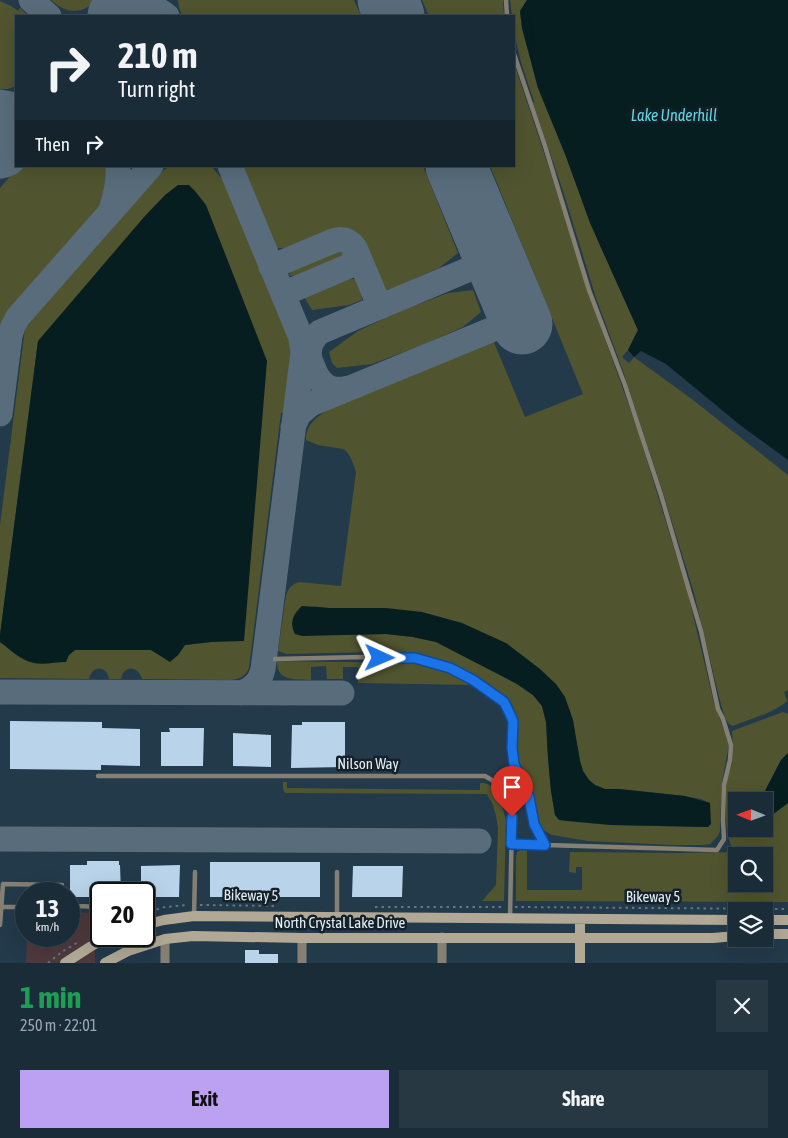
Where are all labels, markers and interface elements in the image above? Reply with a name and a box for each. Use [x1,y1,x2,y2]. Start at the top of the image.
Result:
icon: right [35,35,100,100]
text: 210 m [118,35,197,75]
text: Turn right [118,76,195,102]
water label: Lake Underhill [631,106,717,124]
icon: right [80,130,108,158]
text: Then [35,133,70,155]
position arrow [353,631,405,683]
street label: Nilson Way [337,755,399,772]
pin [491,766,533,817]
icon: arrive [498,773,526,801]
north arrow [728,792,772,838]
map controls [728,792,773,947]
button: search [728,847,773,892]
speed limit sign: 20 [90,882,155,947]
street label: Bikeway 5 [224,886,278,904]
street label: Bikeway 5 [626,888,680,905]
text: 13 [36,894,59,922]
button: layers [728,902,773,947]
street label: North Crystal Lake Drive [275,914,406,931]
text: km/h [36,920,59,934]
text: 1 min [20,980,81,1014]
button: close [716,980,768,1032]
text: 250 m · 22:01 [20,1016,97,1034]
button: Exit [20,1070,389,1128]
button: Share [399,1070,768,1128]

